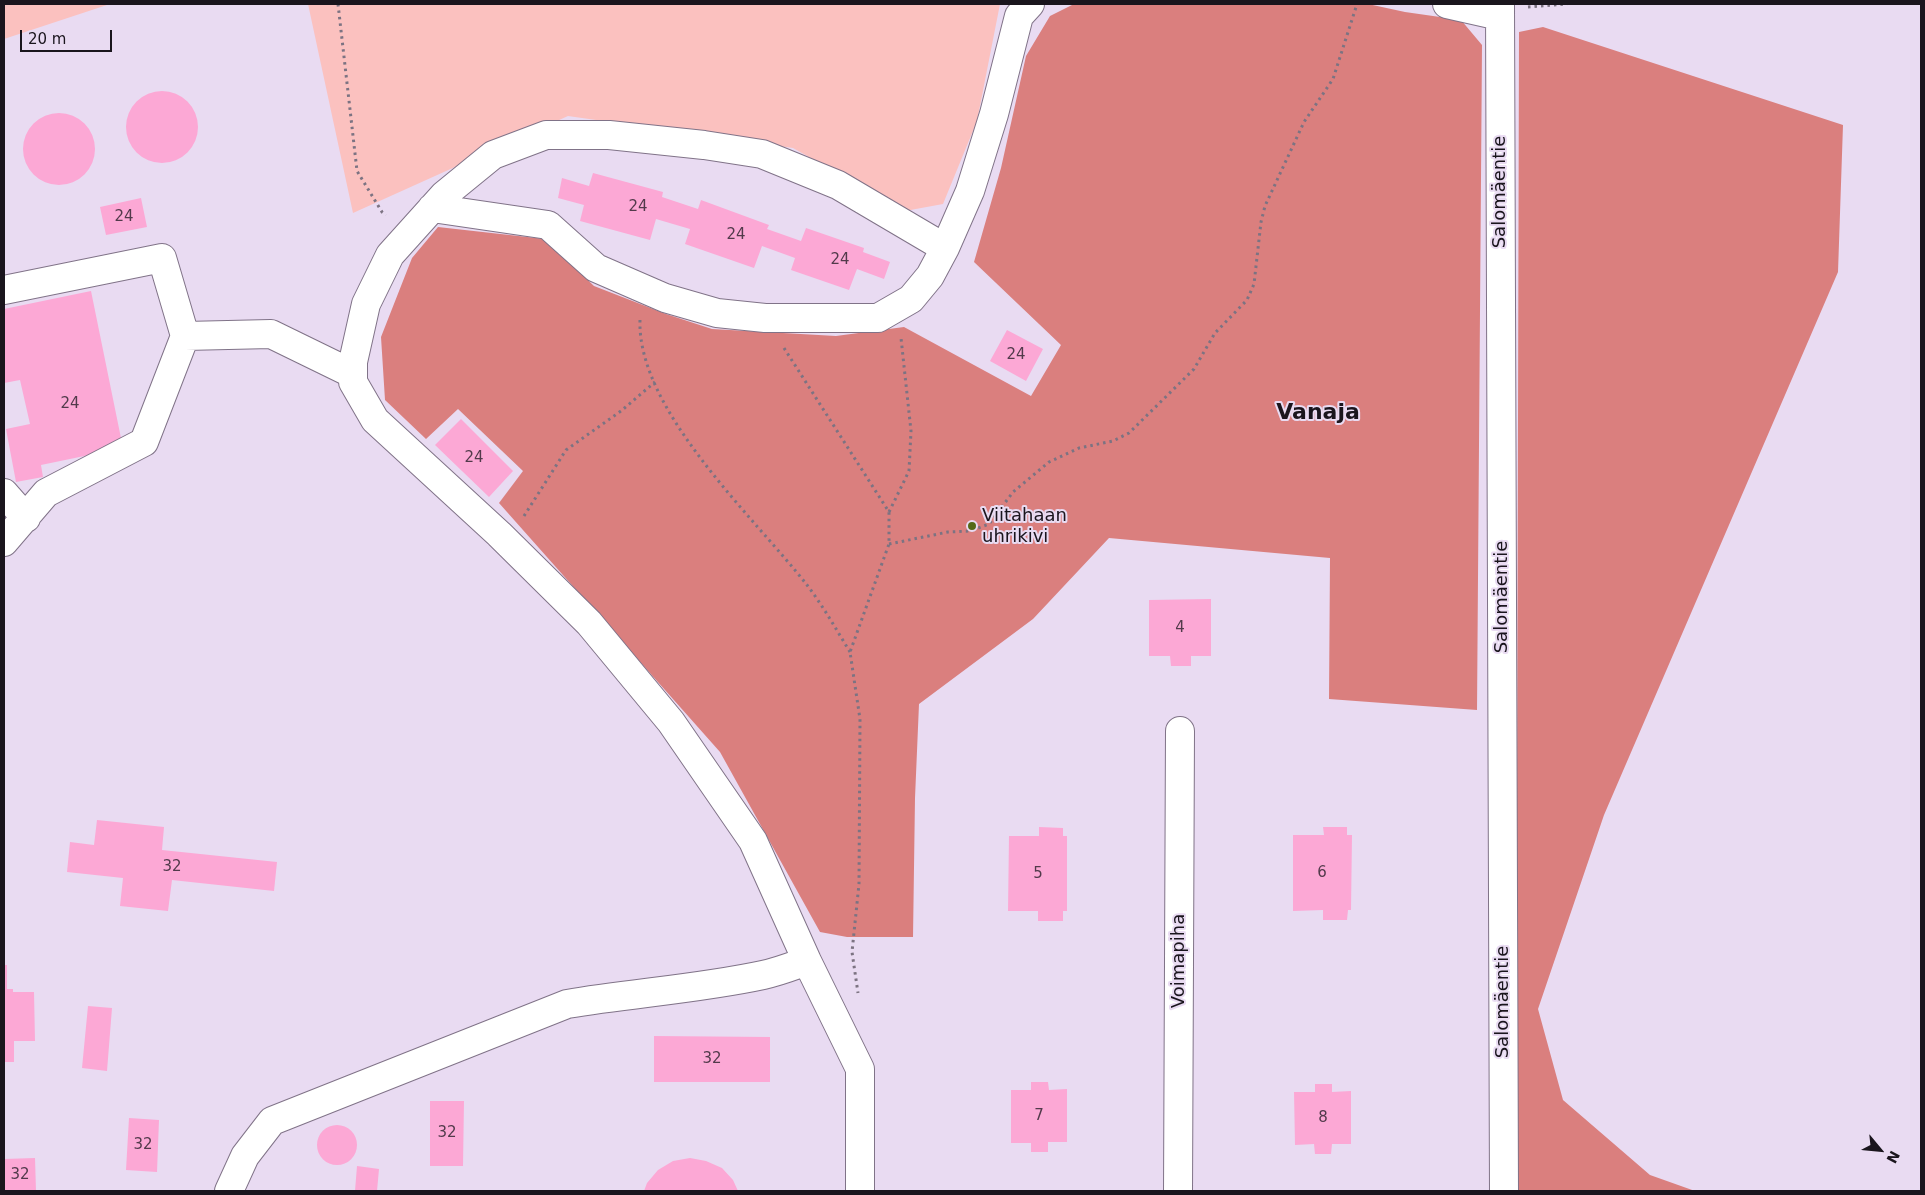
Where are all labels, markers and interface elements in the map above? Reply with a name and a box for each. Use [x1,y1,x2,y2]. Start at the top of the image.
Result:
scale bar [22,20,115,52]
text: 20 m [28,30,66,48]
street label: Salomäentie [1489,136,1511,248]
house number: 24 [628,198,648,216]
house number: 24 [114,208,134,226]
house number: 24 [726,226,746,244]
house number: 24 [830,251,850,269]
house number: 24 [1006,346,1026,364]
house number: 24 [60,395,80,413]
district label: Vanaja [1276,400,1360,426]
house number: 24 [464,449,484,467]
place label: Viitahaan uhrikivi [982,505,1067,548]
marker: Viitahaan uhrikivi [966,520,978,532]
street label: Salomäentie [1491,541,1513,653]
house number: 4 [1175,619,1185,637]
house number: 32 [162,858,182,876]
house number: 6 [1317,864,1327,882]
house number: 5 [1033,865,1043,883]
street label: Voimapiha [1168,914,1190,1008]
street label: Salomäentie [1492,946,1514,1058]
house number: 32 [702,1050,722,1068]
house number: 7 [1034,1107,1044,1125]
house number: 8 [1318,1109,1328,1127]
house number: 32 [437,1124,457,1142]
north arrow [1855,1125,1905,1175]
house number: 32 [133,1136,153,1154]
text: N [1883,1148,1903,1166]
house number: 32 [10,1166,30,1184]

